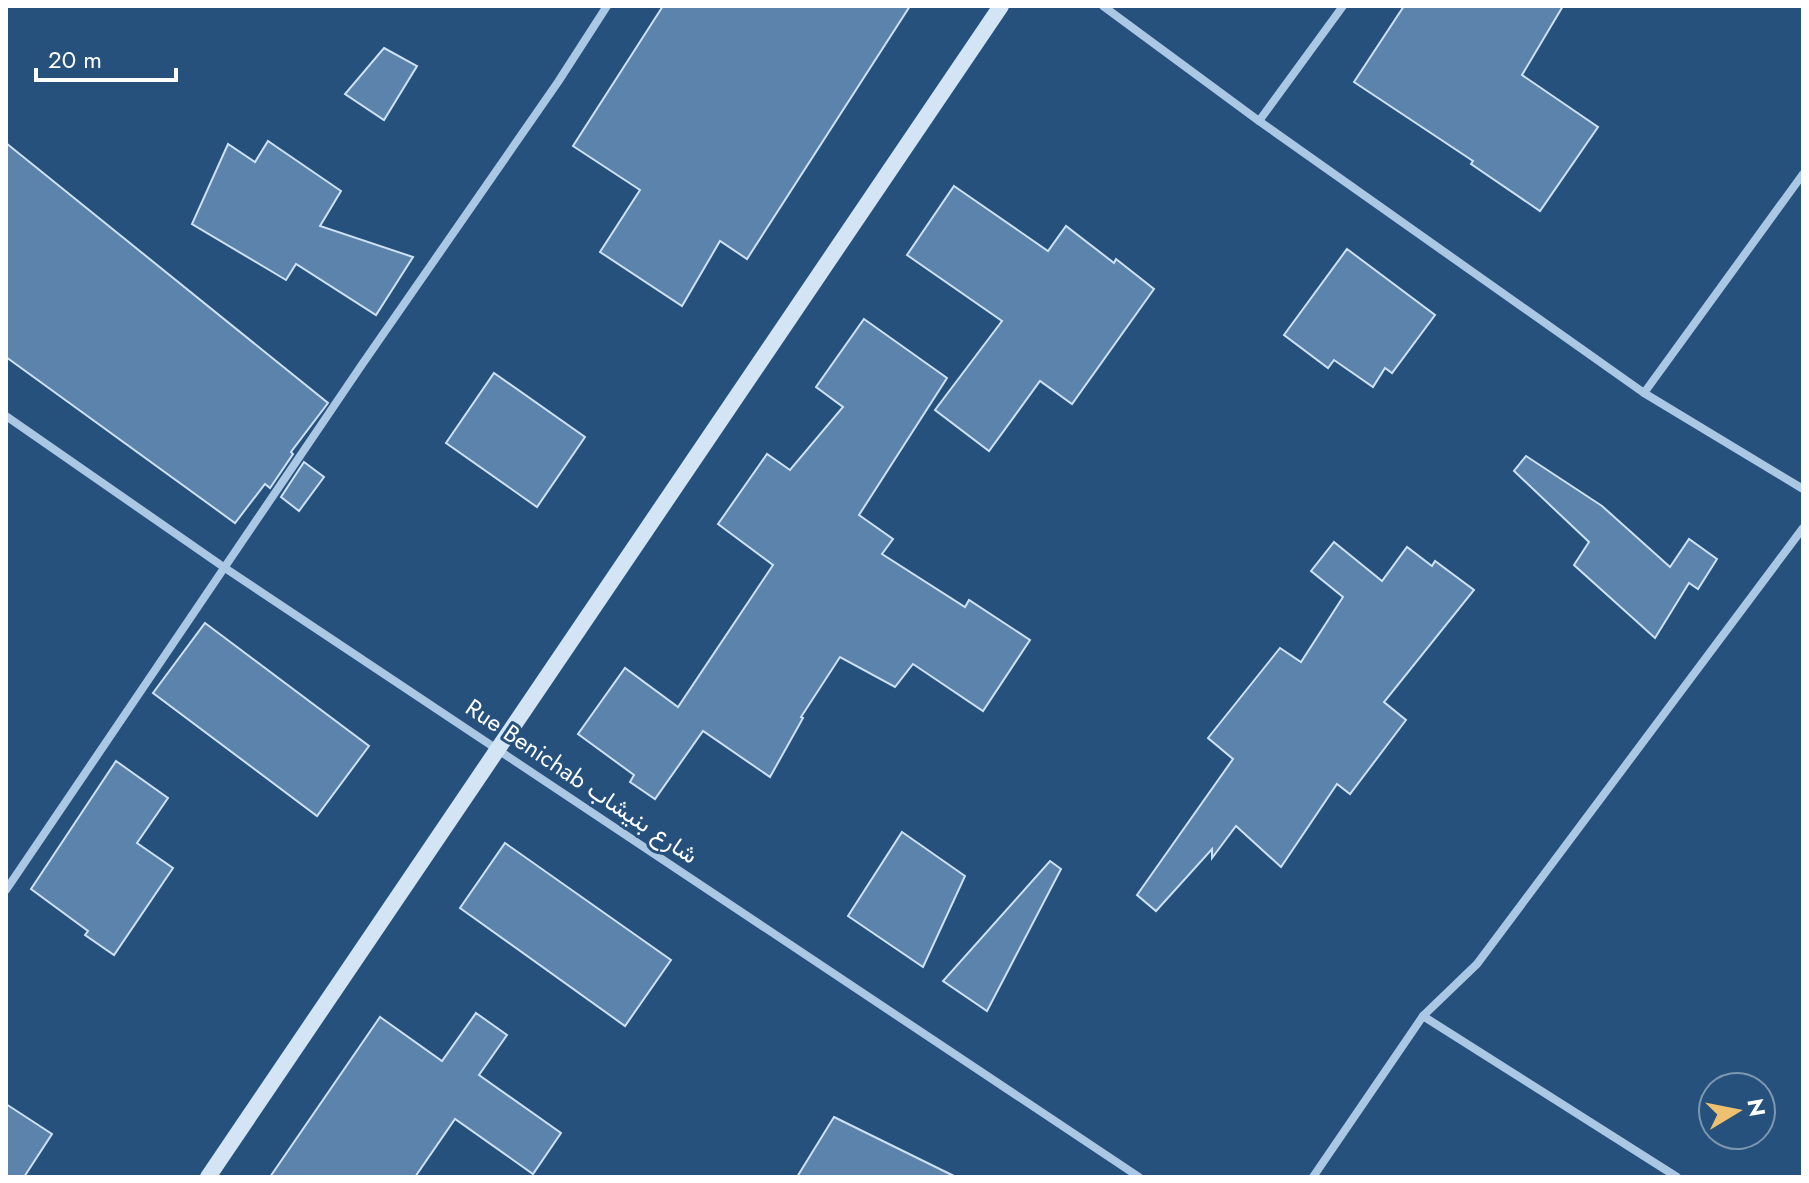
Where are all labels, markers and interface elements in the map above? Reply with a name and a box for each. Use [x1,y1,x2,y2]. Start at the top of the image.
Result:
scale bar [36,32,176,82]
text: 20 m [48,42,102,77]
street label: Rue Benichab شارع بنيشاب [459,690,705,872]
north arrow [1697,1071,1777,1151]
text: N [1739,1096,1774,1119]

